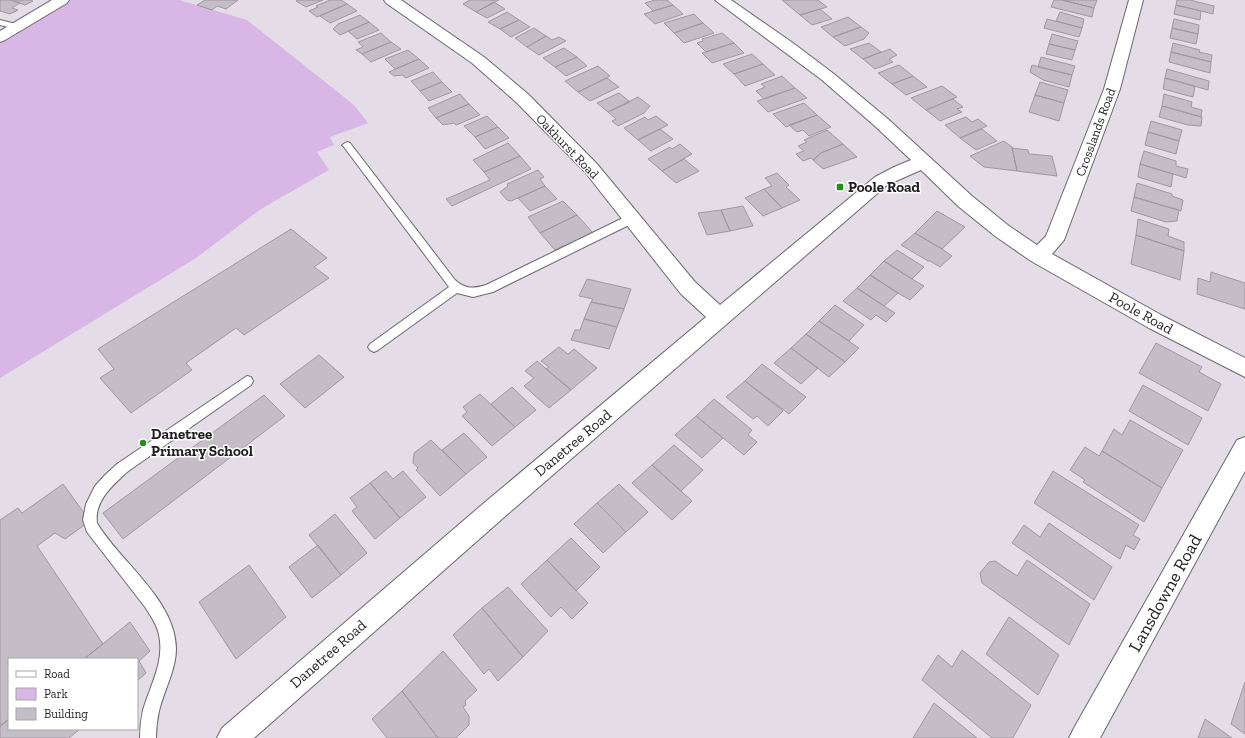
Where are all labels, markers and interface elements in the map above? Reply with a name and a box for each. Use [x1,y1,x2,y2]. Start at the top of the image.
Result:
street label: Crosslands Road [1073,86,1118,178]
street label: Oakhurst Road [533,111,602,182]
place label: Poole Road [848,178,921,196]
marker: Poole Road [835,182,845,192]
street label: Poole Road [1106,288,1177,338]
street label: Danetree Road [531,405,616,480]
place label: Danetree Primary School [151,425,253,460]
marker: Danetree Primary School [138,438,148,448]
street label: Lansdowne Road [1124,530,1206,656]
street label: Danetree Road [286,616,370,692]
legend [8,658,138,730]
text: Road [44,667,70,681]
text: Park [44,687,69,701]
text: Building [44,707,88,721]

